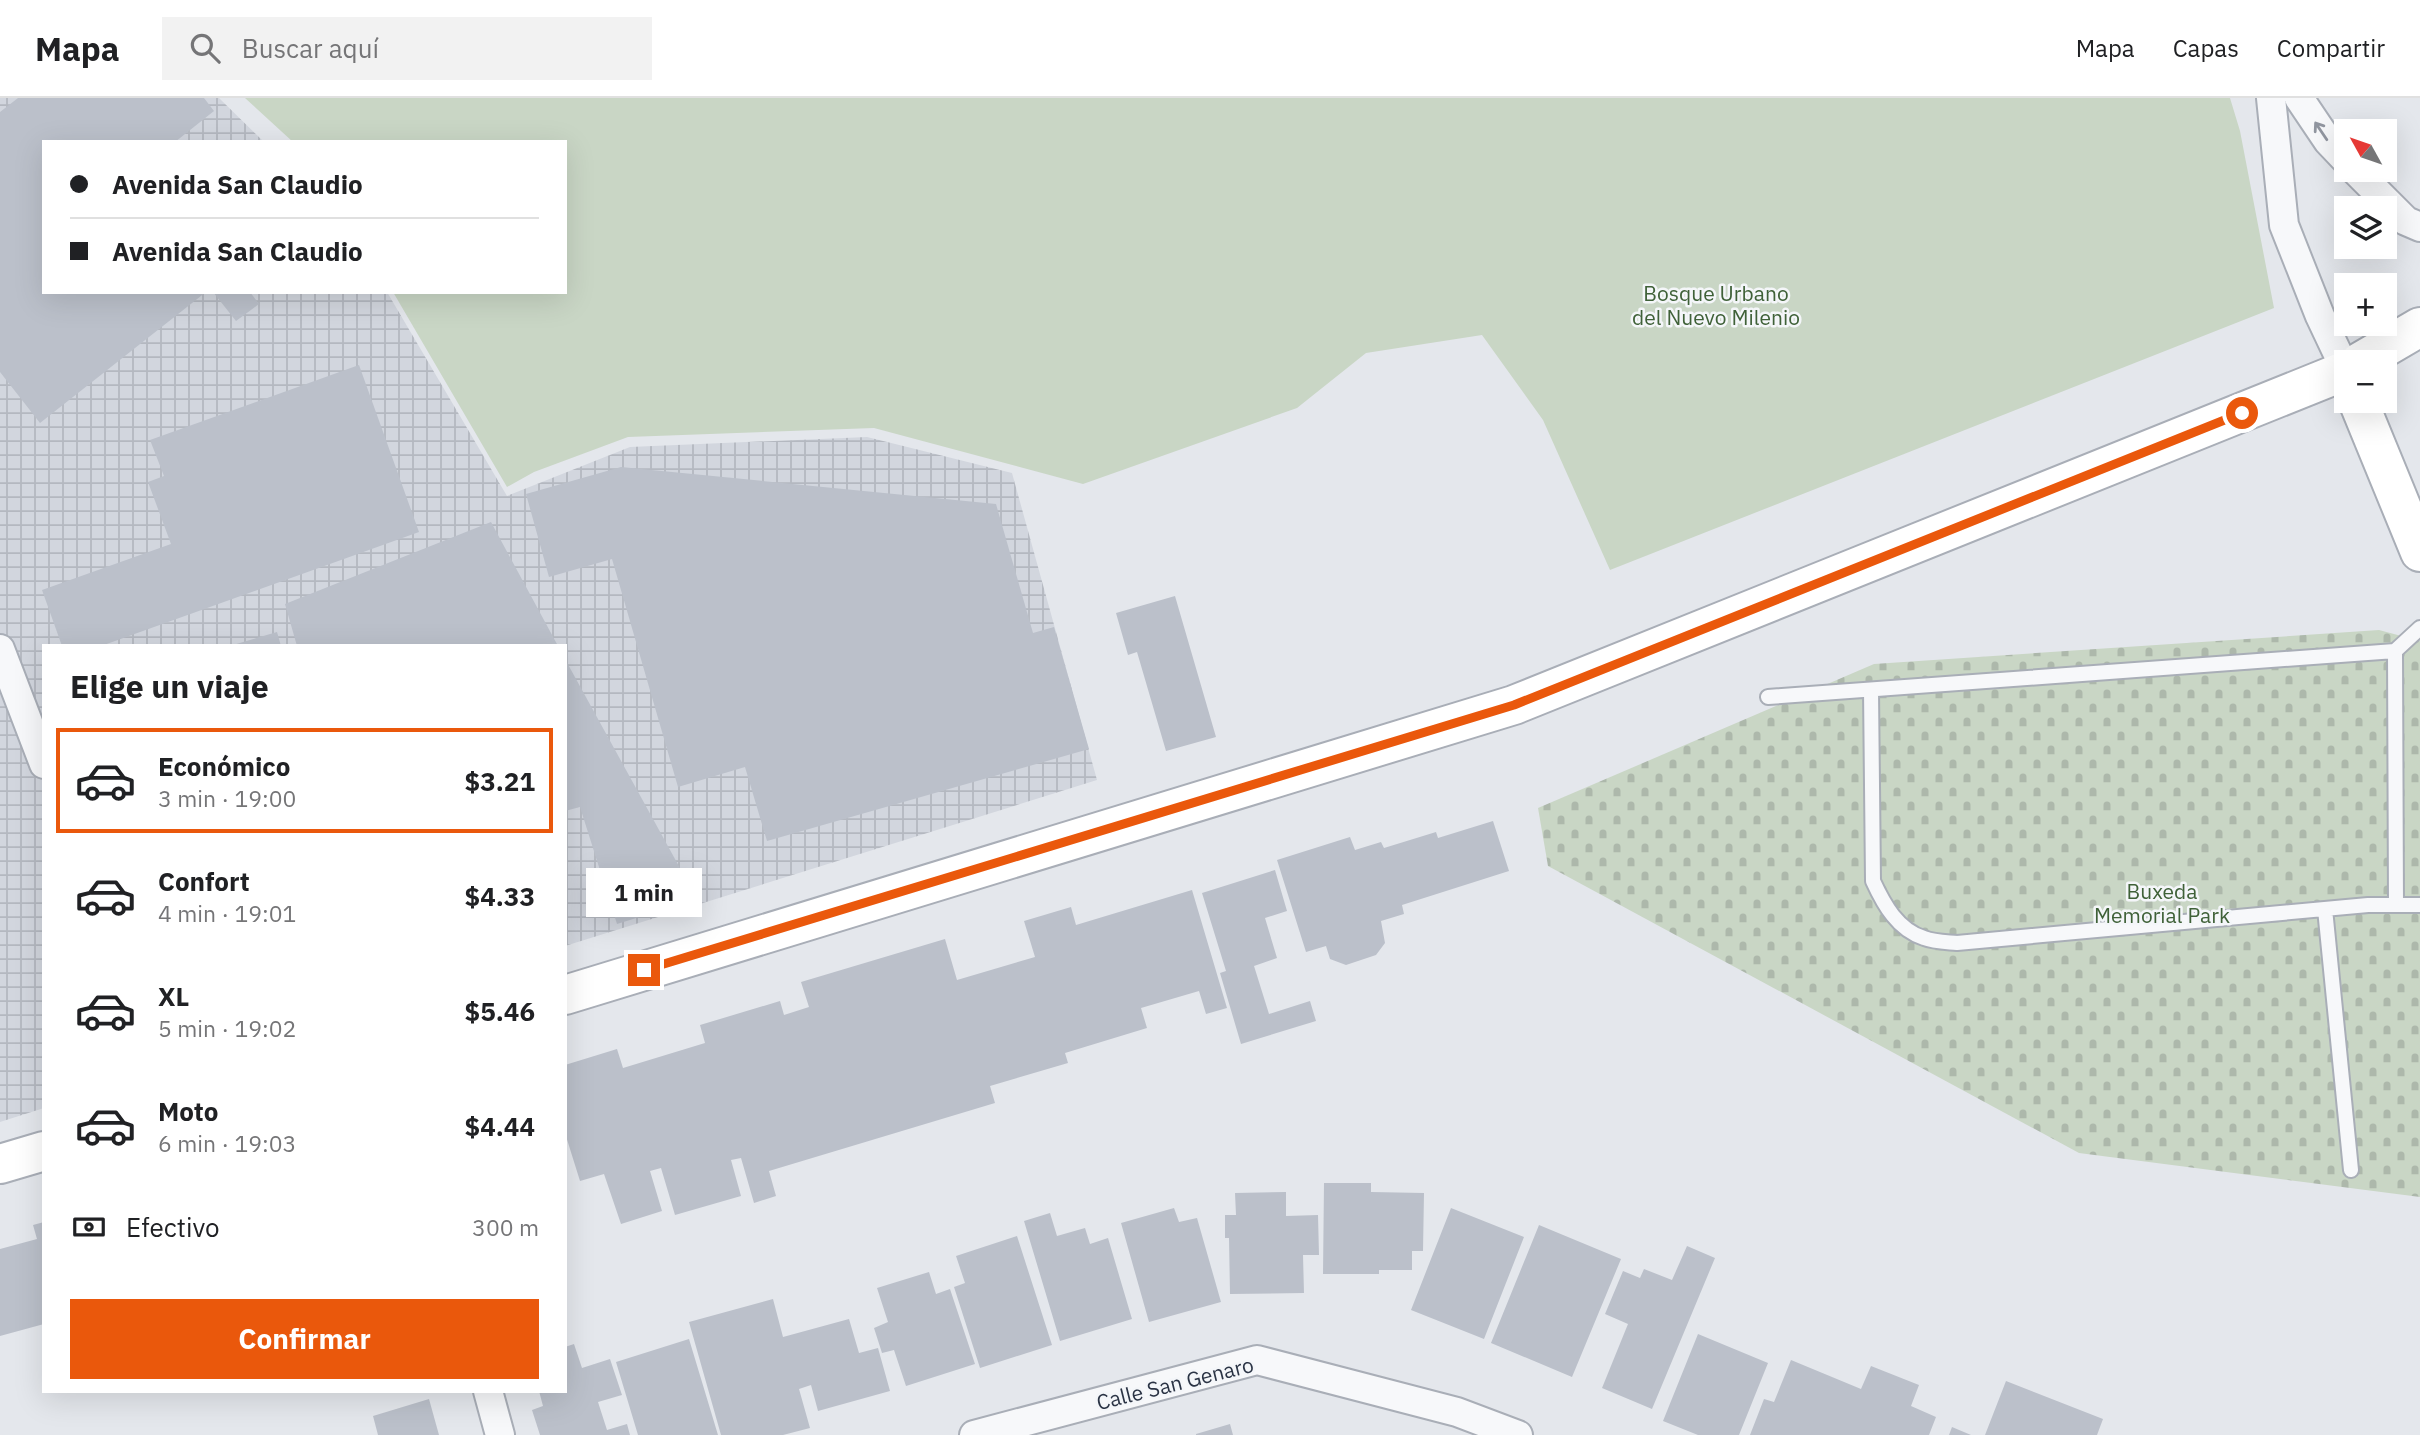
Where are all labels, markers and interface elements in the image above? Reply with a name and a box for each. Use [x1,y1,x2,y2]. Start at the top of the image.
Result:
search box [162,17,652,80]
text: Mapa [35,27,120,70]
icon: search [186,29,224,67]
text: Buscar aquí [242,31,379,65]
text: Mapa [2076,32,2135,64]
text: Capas [2173,32,2239,64]
text: Compartir [2277,32,2385,64]
north arrow [2334,119,2398,182]
map controls [2334,119,2397,413]
one-way arrow [2314,122,2328,141]
text: Avenida San Claudio [112,167,363,201]
button: layers [2334,196,2397,259]
text: Avenida San Claudio [112,234,363,268]
button: + [2334,273,2397,336]
park label: Bosque Urbano del Nuevo Milenio [1632,279,1800,331]
button: − [2334,350,2397,413]
route start [2226,397,2258,429]
text: Elige un viaje [70,665,269,707]
icon: car [74,749,137,812]
text: Económico [158,749,290,783]
text: $3.21 [465,764,535,798]
text: 3 min · 19:00 [158,783,296,813]
icon: car [74,864,137,927]
text: Confort [158,864,250,898]
callout: 1 min [586,868,702,918]
text: 1 min [614,877,674,907]
park label: Buxeda Memorial Park [2094,877,2230,929]
text: $4.33 [465,879,535,913]
text: 4 min · 19:01 [158,898,296,928]
route end [628,954,660,986]
icon: car [74,979,137,1042]
text: XL [158,979,189,1013]
text: $5.46 [465,994,535,1028]
text: 5 min · 19:02 [158,1013,296,1043]
icon: car [74,1094,137,1157]
text: Moto [158,1094,218,1128]
text: $4.44 [465,1109,535,1143]
text: 6 min · 19:03 [158,1128,296,1158]
icon: cash [70,1208,108,1246]
text: Efectivo [126,1210,220,1244]
text: 300 m [472,1212,539,1242]
button: Confirmar [70,1299,539,1379]
street label: Calle San Genaro [1094,1350,1256,1416]

